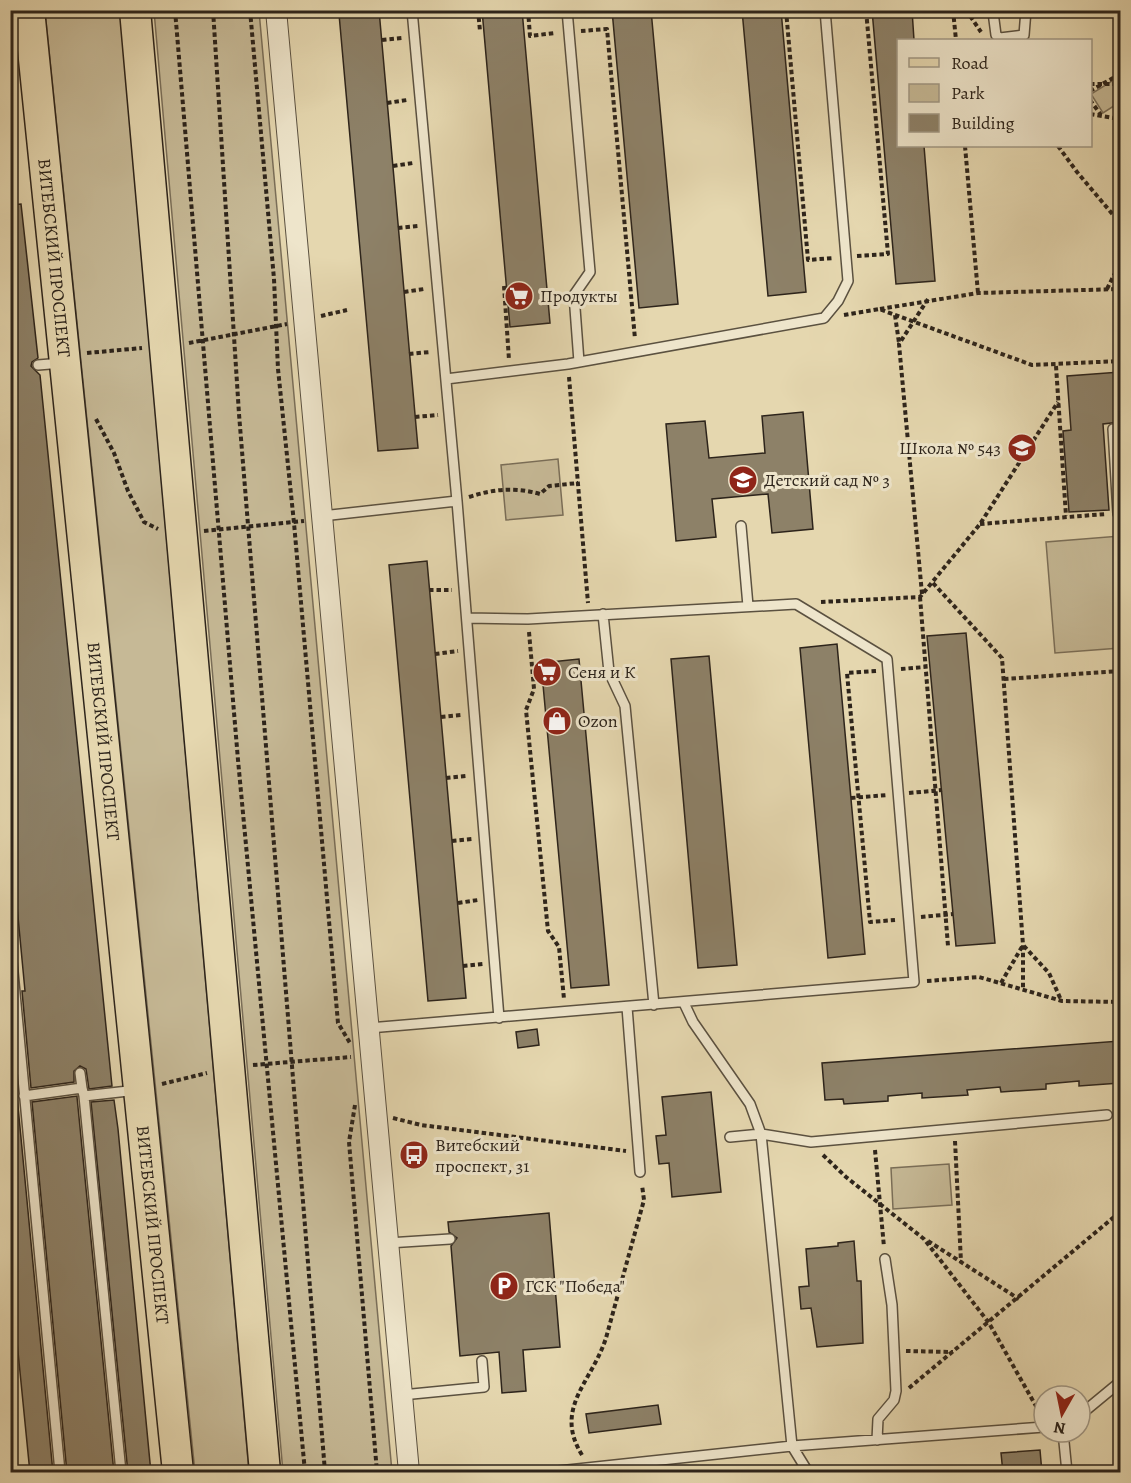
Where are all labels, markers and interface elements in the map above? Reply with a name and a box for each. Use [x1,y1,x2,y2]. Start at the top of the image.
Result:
legend [897,39,1092,147]
text: Road [951,51,989,75]
text: Park [951,81,985,105]
text: Building [951,111,1015,135]
street label: ВИТЕБСКИЙ ПРОСПЕКТ [32,157,76,358]
supermarket icon: Продукты [503,280,535,312]
place label: Продукты [540,284,618,308]
school or university icon: Школа № 543 [1006,432,1038,464]
place label: Школа № 543 [899,436,1001,460]
school or university icon: Детский сад № 3 [727,464,759,496]
place label: Детский сад № 3 [764,468,890,492]
street label: ВИТЕБСКИЙ ПРОСПЕКТ [81,641,126,842]
supermarket icon: Сеня и К [531,656,563,688]
place label: Сеня и К [568,660,636,684]
shop icon: Ozon [541,705,573,737]
place label: Ozon [578,709,618,733]
street label: ВИТЕБСКИЙ ПРОСПЕКТ [131,1124,175,1325]
place label: Витебский проспект, 31 [435,1133,530,1178]
bus stop icon: Витебский проспект, 31 [398,1139,430,1171]
parking icon: ГСК "Победа" [488,1270,520,1302]
place label: ГСК "Победа" [525,1274,625,1298]
north arrow [1032,1384,1092,1444]
text: N [1052,1416,1067,1440]

